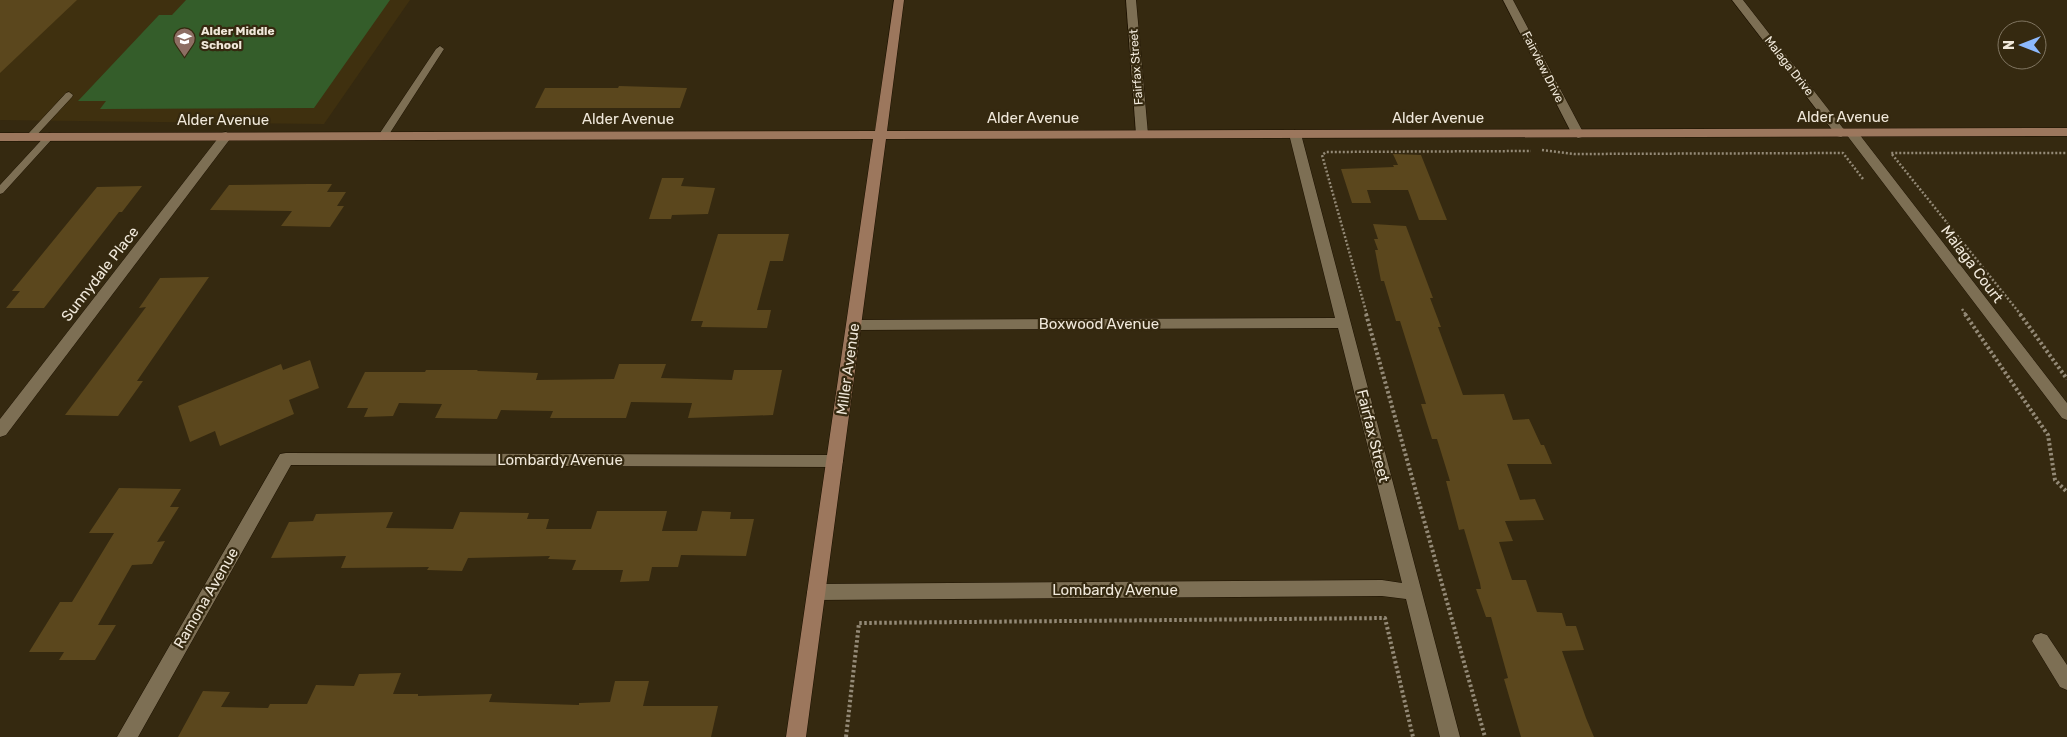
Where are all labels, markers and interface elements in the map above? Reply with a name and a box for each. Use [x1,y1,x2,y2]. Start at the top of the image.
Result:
north arrow [1997,20,2047,70]
place label: Alder Middle School [201,24,275,52]
school or university icon: Alder Middle School [173,26,197,57]
street label: Fairfax Street [1126,28,1146,105]
street label: Fairview Drive [1519,29,1567,105]
street label: Malaga Drive [1762,34,1817,99]
text: N [2001,40,2018,50]
street label: Alder Avenue [1797,108,1889,126]
street label: Alder Avenue [987,109,1079,127]
street label: Alder Avenue [1392,109,1484,127]
street label: Alder Avenue [582,110,674,128]
street label: Alder Avenue [177,111,269,129]
street label: Malaga Court [1937,222,2007,306]
street label: Sunnydale Place [57,223,143,325]
street label: Boxwood Avenue [1039,315,1159,333]
street label: Miller Avenue [833,322,863,416]
street label: Fairfax Street [1353,388,1393,484]
street label: Lombardy Avenue [497,451,623,469]
street label: Ramona Avenue [170,544,242,652]
street label: Lombardy Avenue [1052,581,1178,599]

